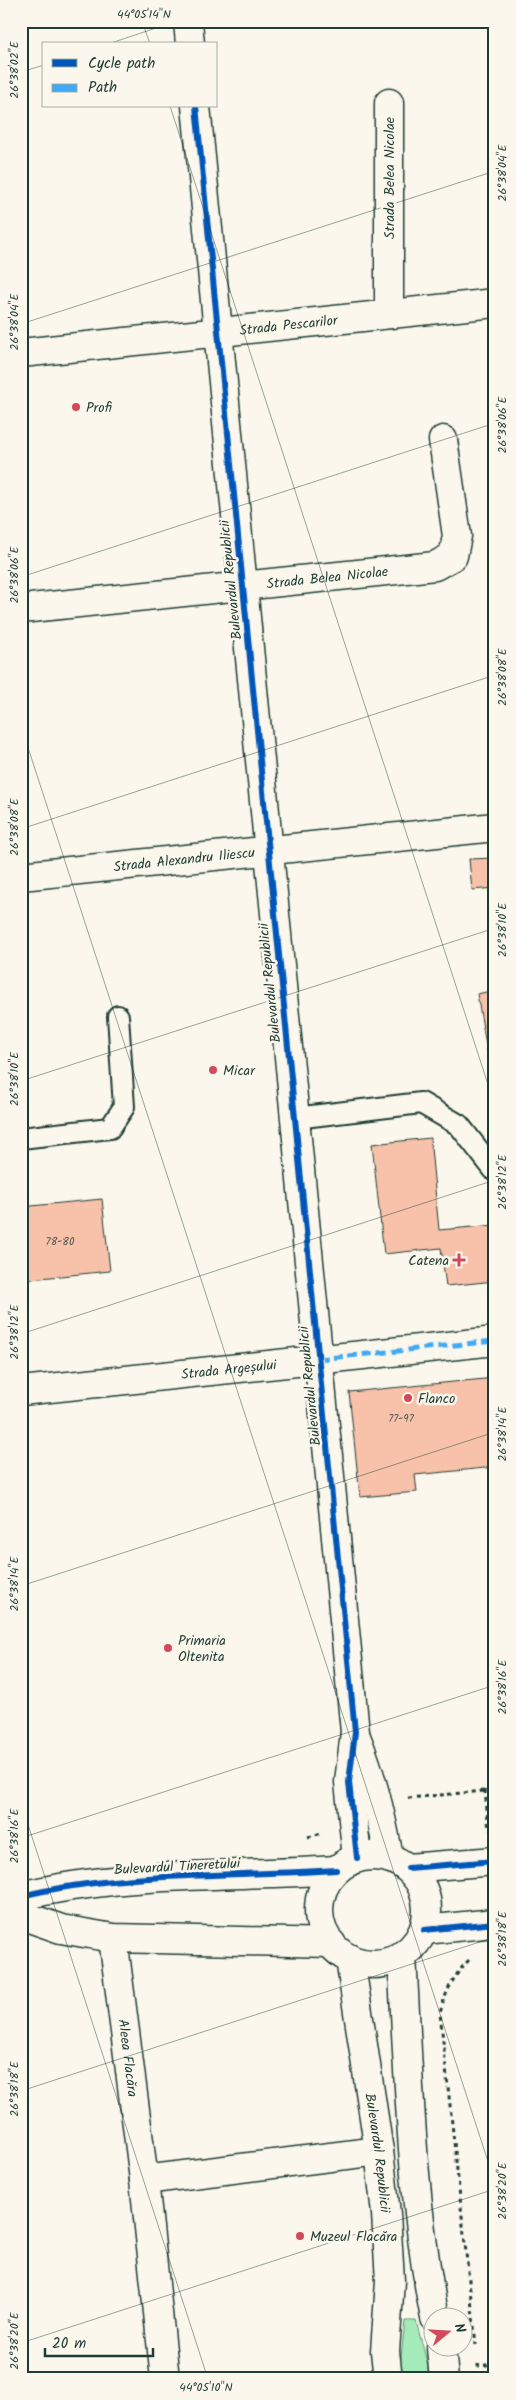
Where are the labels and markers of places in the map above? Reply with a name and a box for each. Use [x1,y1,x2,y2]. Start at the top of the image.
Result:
place label: Profi [86,397,113,419]
marker: Profi [70,401,82,413]
place label: Micar [223,1060,256,1082]
marker: Micar [207,1064,219,1076]
place label: Catena [408,1250,449,1272]
marker: Catena [453,1254,465,1266]
place label: Flanco [418,1388,455,1410]
marker: Flanco [402,1392,414,1404]
place label: Primaria Oltenita [178,1630,226,1668]
marker: Primaria Oltenita [162,1642,174,1654]
place label: Muzeul Flacăra [310,2226,397,2248]
marker: Muzeul Flacăra [294,2230,306,2242]

